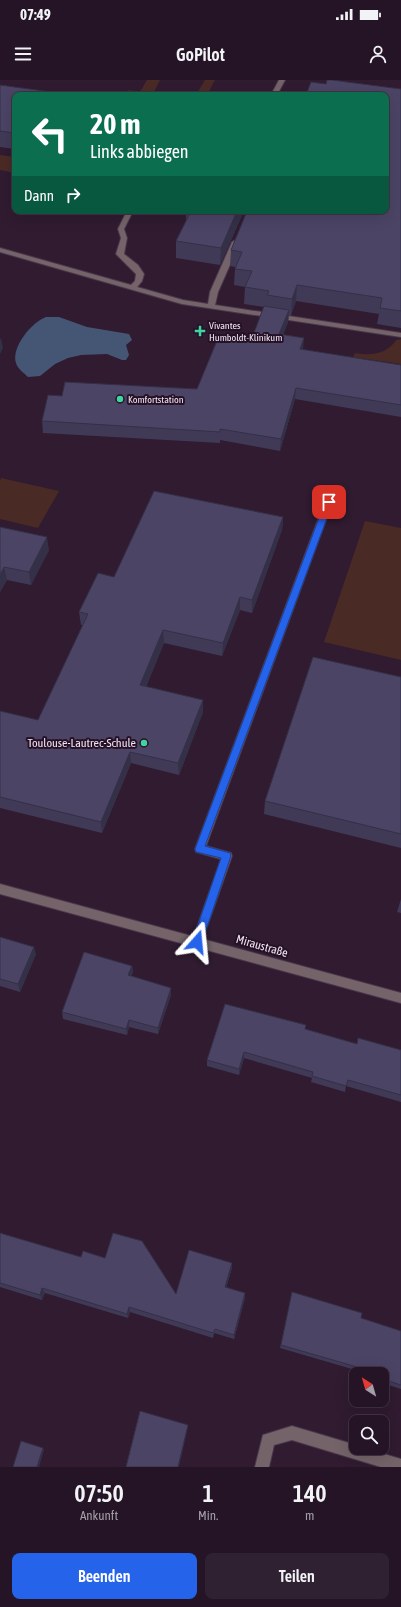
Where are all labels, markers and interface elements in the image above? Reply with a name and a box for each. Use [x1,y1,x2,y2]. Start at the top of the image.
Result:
text: 07:49 [20,6,51,23]
icon: menu [12,43,34,65]
icon: person [367,43,389,65]
text: GoPilot [176,44,225,65]
icon: left [24,108,76,160]
text: 20 m [90,108,140,140]
text: Links abbiegen [90,141,189,162]
icon: right [62,184,84,206]
text: Dann [24,187,54,204]
place label: Vivantes Humboldt-Klinikum [209,320,282,343]
marker: Vivantes Humboldt-Klinikum [194,325,206,337]
marker: Komfortstation [115,394,125,404]
place label: Komfortstation [128,394,184,405]
pin [312,485,346,519]
icon: arrive [318,491,340,513]
place label: Toulouse-Lautrec-Schule [27,736,136,750]
marker: Toulouse-Lautrec-Schule [139,738,149,748]
position arrow [176,921,218,963]
street label: Miraustraße [235,932,289,960]
north arrow [349,1367,389,1407]
map controls [349,1367,389,1455]
button: search [349,1415,389,1455]
text: 07:50 [74,1480,124,1507]
text: 1 [203,1480,214,1507]
text: 140 [293,1480,327,1507]
text: Ankunft [80,1508,118,1523]
text: Min. [198,1508,218,1523]
text: m [305,1508,314,1523]
button: Beenden [12,1553,197,1599]
button: Teilen [205,1553,389,1599]

